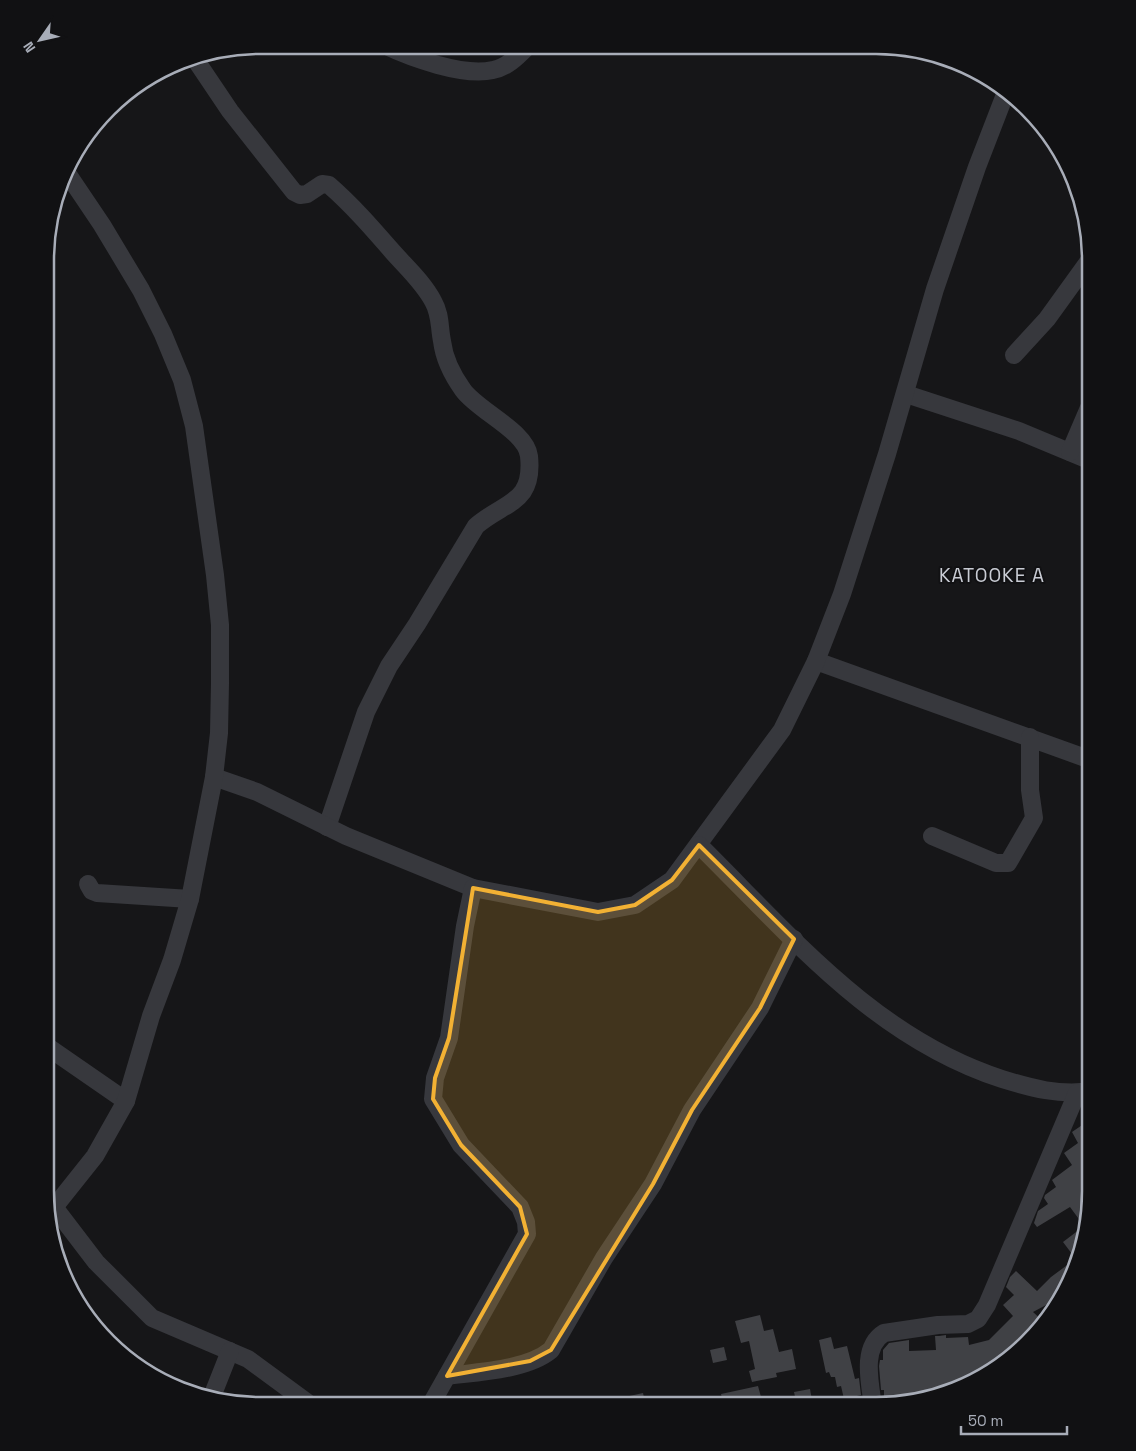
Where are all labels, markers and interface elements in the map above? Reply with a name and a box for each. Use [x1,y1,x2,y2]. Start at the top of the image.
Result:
north arrow [15,15,65,65]
text: N [19,38,39,56]
district label: KATOOKE A [939,563,1045,588]
scale bar [961,1404,1067,1436]
text: 50 m [968,1411,1003,1430]

